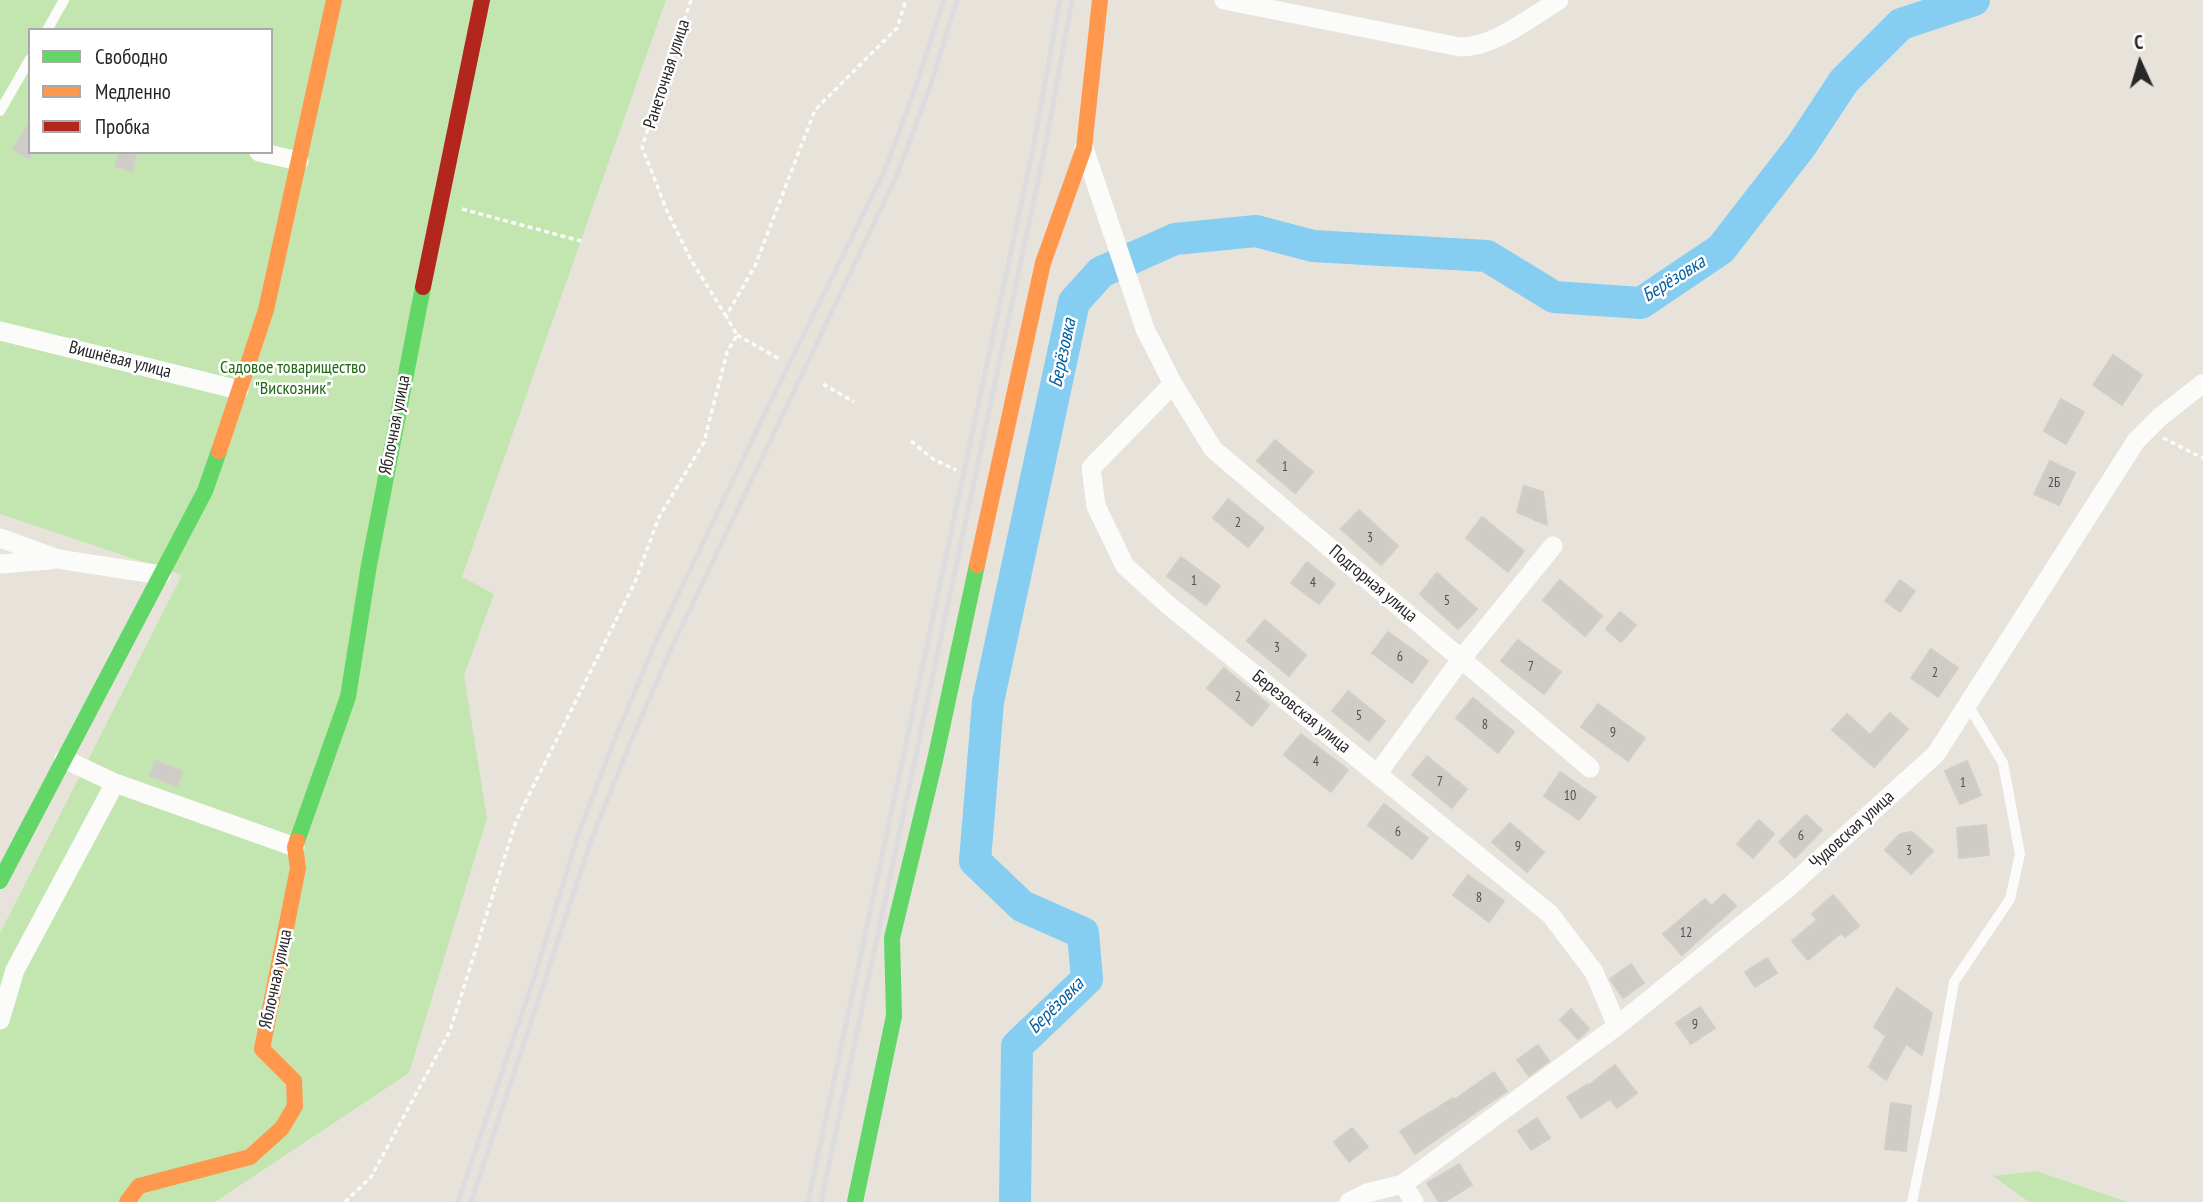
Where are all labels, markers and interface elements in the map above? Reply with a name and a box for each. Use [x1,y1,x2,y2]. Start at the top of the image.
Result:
street label: Ранеточная улица [639,17,695,131]
legend [28,28,273,154]
north arrow [2105,28,2175,98]
text: С [2133,30,2144,54]
text: Свободно [95,43,168,70]
text: Медленно [95,78,171,105]
text: Пробка [95,113,150,140]
water label: Берёзовка [1638,251,1710,307]
water label: Берёзовка [1045,316,1081,390]
street label: Вишнёвая улица [67,337,173,383]
park label: Садовое товарищество "Вискозник" [220,357,366,400]
street label: Яблочная улица [375,373,415,477]
house number: 1 [1282,459,1288,475]
house number: 2Б [2048,475,2060,491]
house number: 2 [1235,515,1241,531]
house number: 3 [1367,530,1373,546]
street label: Подгорная улица [1324,541,1422,627]
house number: 1 [1191,573,1197,589]
house number: 4 [1310,575,1316,591]
house number: 5 [1444,593,1450,609]
house number: 3 [1274,640,1280,656]
house number: 6 [1397,649,1403,665]
house number: 7 [1528,659,1534,675]
house number: 2 [1932,665,1938,681]
street label: Березовская улица [1247,666,1355,758]
house number: 2 [1235,689,1241,705]
house number: 5 [1356,708,1362,724]
house number: 8 [1482,717,1488,733]
house number: 9 [1610,725,1616,741]
house number: 4 [1313,754,1319,770]
house number: 7 [1437,774,1443,790]
house number: 1 [1960,775,1966,791]
street label: Чудовская улица [1805,786,1899,874]
house number: 10 [1564,788,1576,804]
house number: 6 [1395,824,1401,840]
house number: 6 [1798,828,1804,844]
house number: 9 [1515,839,1521,855]
house number: 3 [1906,843,1912,859]
house number: 8 [1476,890,1482,906]
house number: 12 [1680,925,1692,941]
street label: Яблочная улица [255,927,297,1031]
water label: Берёзовка [1023,973,1089,1039]
house number: 9 [1692,1017,1698,1033]

